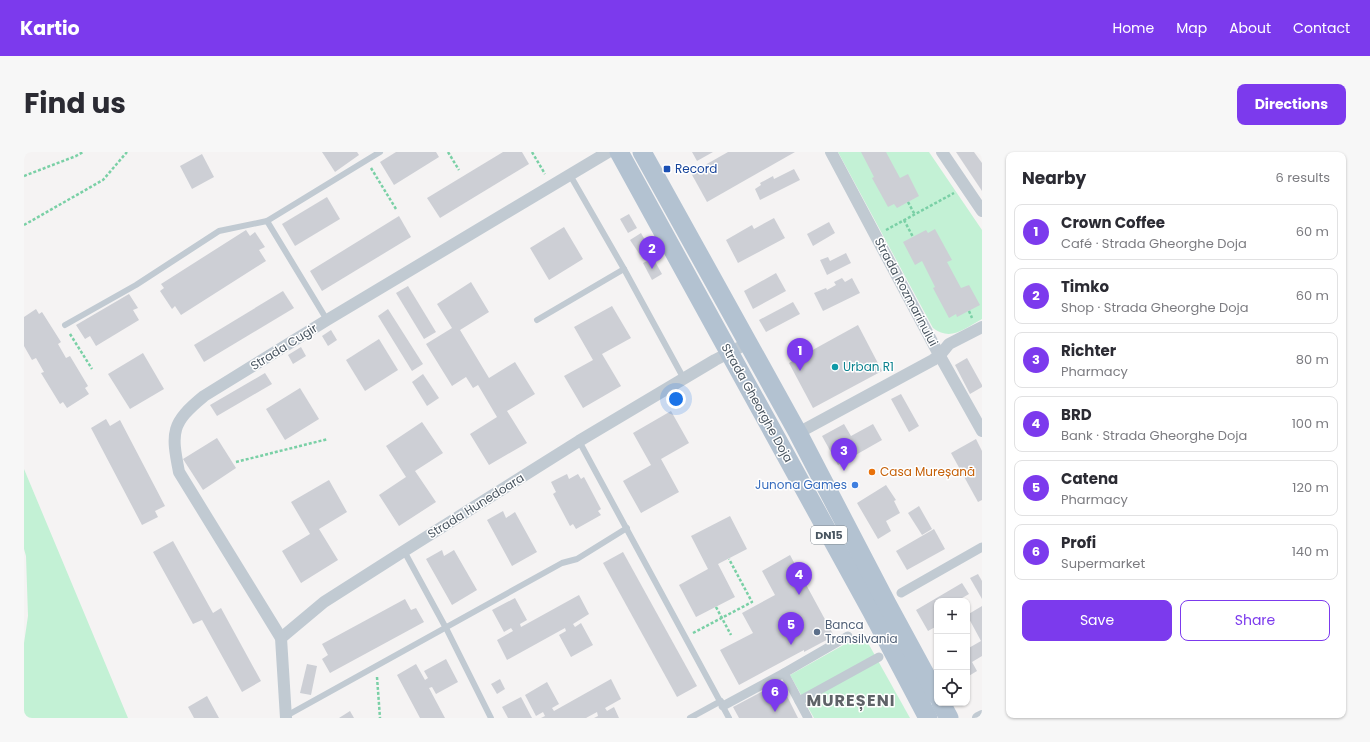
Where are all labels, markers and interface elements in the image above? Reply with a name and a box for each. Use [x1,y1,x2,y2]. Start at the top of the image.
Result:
text: Kartio [20,15,80,42]
text: Home [1112,18,1154,38]
text: Map [1176,18,1207,38]
text: About [1229,18,1271,38]
text: Contact [1293,18,1350,38]
text: Find us [24,84,126,123]
button: Directions [1237,84,1346,125]
place label: Record [675,160,717,177]
marker: Record [662,164,672,174]
text: Nearby [1022,166,1086,190]
text: 6 results [1276,168,1330,187]
text: Crown Coffee [1061,212,1165,233]
text: 1 [1034,222,1038,241]
text: 60 m [1296,222,1329,241]
street label: Strada Rozmarinului [871,234,942,349]
text: Café · Strada Gheorghe Doja [1061,234,1247,253]
pin: 2 [639,236,665,269]
text: Timko [1061,276,1109,297]
text: 2 [1032,286,1040,305]
text: 60 m [1296,286,1329,305]
text: Shop · Strada Gheorghe Doja [1061,298,1249,317]
street label: Strada Cugir [247,319,321,374]
pin: 1 [787,338,813,371]
street label: Strada Gheorghe Doja [718,340,797,465]
text: Richter [1061,340,1116,361]
text: 3 [1032,350,1040,369]
text: 80 m [1296,350,1329,369]
place label: Urban R1 [843,358,894,375]
marker: Urban R1 [830,362,840,372]
text: Pharmacy [1061,362,1128,381]
your location [666,389,686,409]
text: BRD [1061,404,1092,425]
text: 4 [1032,414,1040,433]
text: 100 m [1292,414,1329,433]
text: Bank · Strada Gheorghe Doja [1061,426,1247,445]
pin: 3 [831,438,857,471]
place label: Casa Mureșană [880,463,975,480]
marker: Casa Mureșană [867,467,877,477]
text: Catena [1061,468,1118,489]
street label: Strada Hunedoara [424,469,527,542]
place label: Junona Games [755,476,847,493]
text: 5 [1032,478,1040,497]
text: 120 m [1292,478,1329,497]
marker: Junona Games [850,480,860,490]
text: Pharmacy [1061,490,1128,509]
road number: DN15 [811,526,847,544]
text: Profi [1061,532,1096,553]
text: 6 [1032,542,1040,561]
text: 140 m [1292,542,1329,561]
text: Supermarket [1061,554,1145,573]
pin: 4 [786,562,812,595]
map controls [934,598,970,706]
button: + [934,598,970,634]
button: Save [1022,600,1172,641]
button: Share [1180,600,1330,641]
pin: 5 [778,612,804,645]
place label: Banca Transilvania [825,616,898,647]
marker: Banca Transilvania [812,627,822,637]
button: − [934,634,970,670]
button: locate [934,670,970,706]
pin: 6 [762,679,788,712]
district label: MUREȘENI [807,689,895,712]

